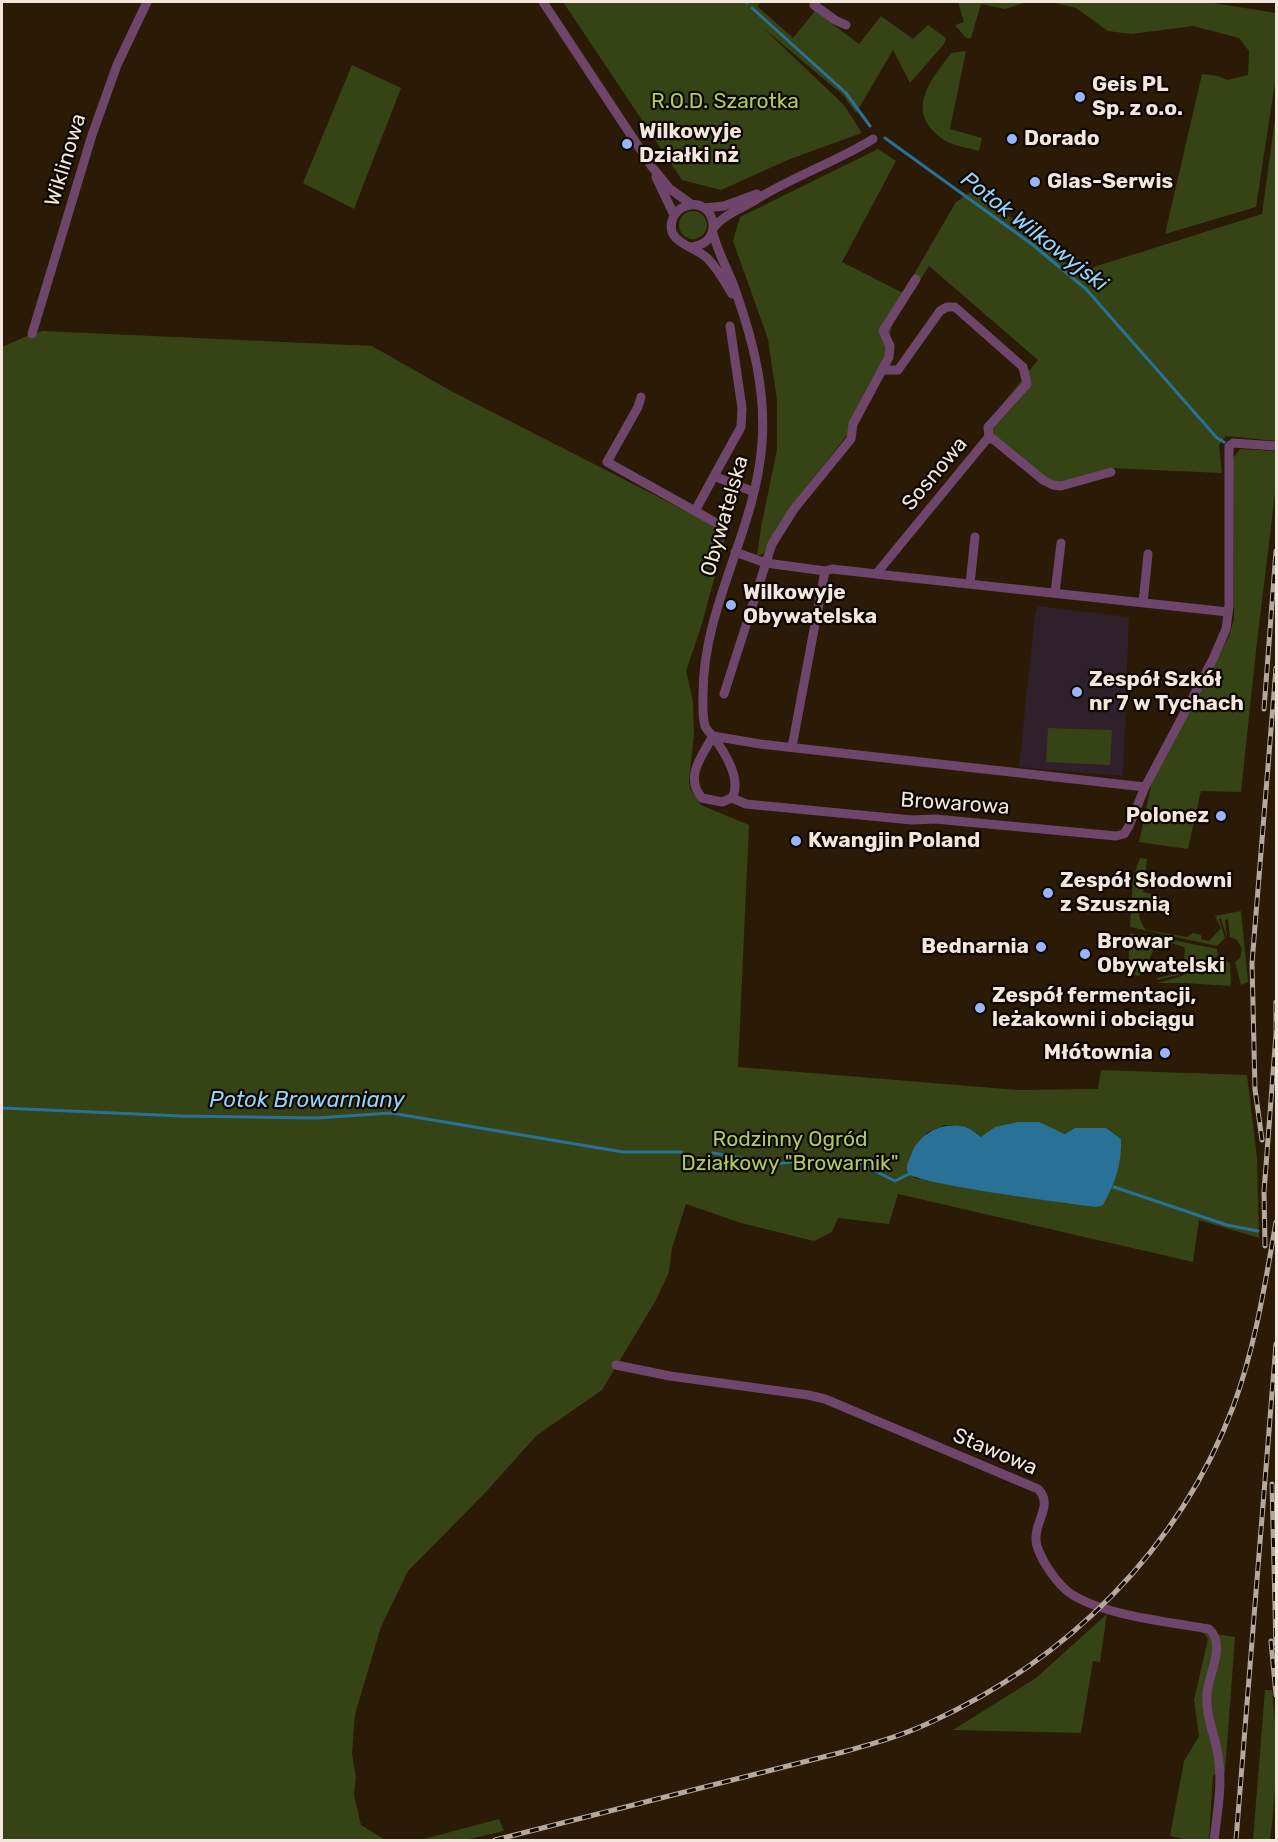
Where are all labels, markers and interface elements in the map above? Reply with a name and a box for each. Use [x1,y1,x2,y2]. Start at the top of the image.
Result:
place label: Geis PL Sp. z o.o. [1092,72,1183,122]
park label: R.O.D. Szarotka [651,89,799,115]
marker: Geis PL Sp. z o.o. [1073,90,1087,104]
street label: Wiklinowa [40,111,92,209]
place label: Wilkowyje Działki nż [639,119,742,169]
place label: Dorado [1024,126,1100,152]
marker: Dorado [1005,132,1019,146]
marker: Wilkowyje Działki nż [620,137,634,151]
water label: Potok Wilkowyjski [955,166,1113,298]
place label: Glas-Serwis [1047,169,1173,195]
marker: Glas-Serwis [1028,175,1042,189]
street label: Sosnowa [897,432,973,516]
street label: Obywatelska [696,453,754,579]
place label: Wilkowyje Obywatelska [743,580,877,630]
marker: Wilkowyje Obywatelska [724,598,738,612]
place label: Zespół Szkół nr 7 w Tychach [1089,667,1244,717]
marker: Zespół Szkół nr 7 w Tychach [1070,685,1084,699]
street label: Browarowa [900,788,1010,820]
place label: Polonez [1126,803,1209,829]
marker: Polonez [1214,809,1228,823]
place label: Kwangjin Poland [808,828,980,854]
marker: Kwangjin Poland [789,834,803,848]
place label: Zespół Słodowni z Szusznią [1060,868,1232,918]
marker: Zespół Słodowni z Szusznią [1041,886,1055,900]
place label: Browar Obywatelski [1097,929,1225,979]
place label: Bednarnia [921,934,1029,960]
marker: Bednarnia [1034,940,1048,954]
marker: Browar Obywatelski [1078,947,1092,961]
place label: Zespół fermentacji, leżakowni i obciągu [992,983,1196,1033]
marker: Zespół fermentacji, leżakowni i obciągu [973,1001,987,1015]
place label: Młótownia [1044,1040,1153,1066]
marker: Młótownia [1158,1046,1172,1060]
water label: Potok Browarniany [209,1088,405,1114]
park label: Rodzinny Ogród Działkowy "Browarnik" [681,1127,899,1177]
street label: Stawowa [949,1423,1041,1481]

